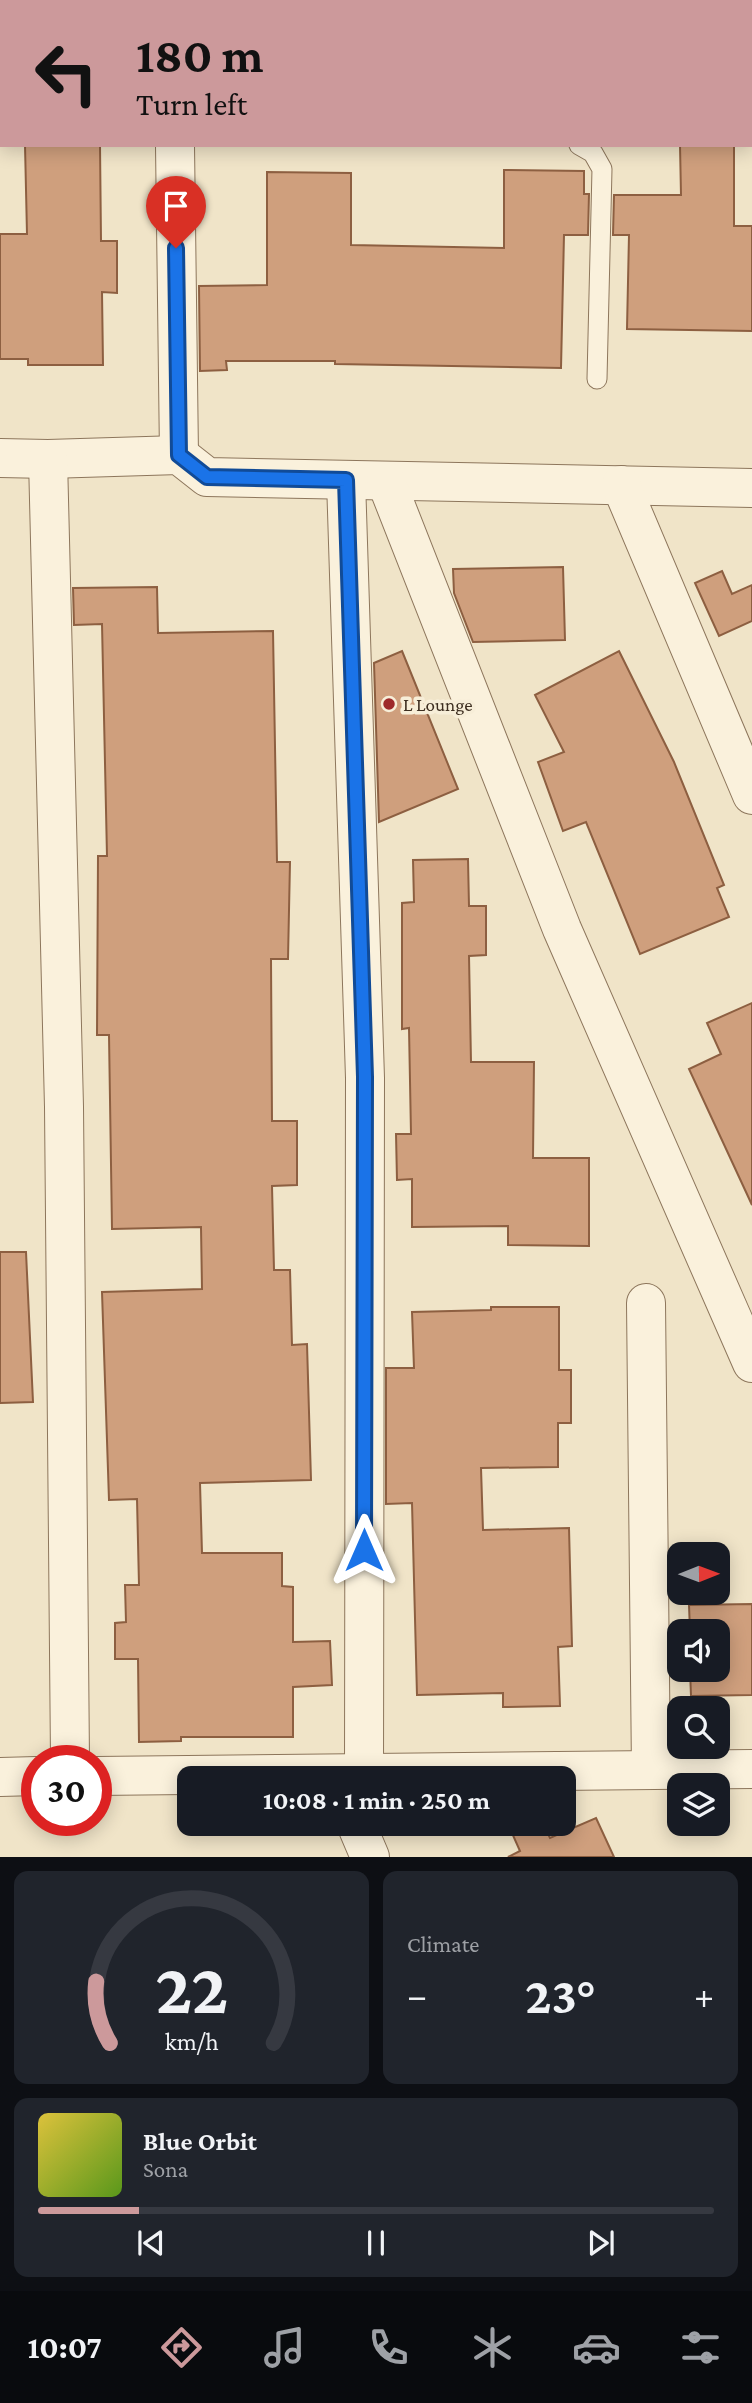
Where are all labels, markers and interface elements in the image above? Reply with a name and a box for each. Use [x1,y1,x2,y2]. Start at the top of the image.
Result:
icon: left [21,28,112,119]
text: 180 m [136,28,264,83]
text: Turn left [136,86,247,122]
pin [146,176,206,248]
icon: arrive [157,187,195,225]
place label: L Lounge [403,694,473,715]
marker: L Lounge [381,696,397,712]
position arrow [327,1513,401,1587]
north arrow [667,1542,730,1605]
map controls [667,1542,730,1836]
button: sound [667,1619,730,1682]
button: search [667,1696,730,1759]
speed limit sign: 30 [21,1745,112,1836]
button: layers [667,1773,730,1836]
text: 10:08 · 1 min · 250 m [263,1786,490,1815]
text: Climate [407,1931,479,1957]
text: 22 [155,1949,228,2030]
text: 23° [525,1966,596,2024]
text: − [407,1974,427,2016]
text: + [694,1974,714,2016]
text: km/h [165,2028,218,2055]
text: Blue Orbit [143,2127,257,2156]
text: Sona [143,2156,188,2182]
icon: previous [132,2224,170,2262]
icon: pause [357,2224,395,2262]
icon: next [582,2224,620,2262]
icon: directions [157,2323,206,2372]
icon: music [260,2323,309,2372]
icon: phone [364,2323,413,2372]
icon: climate [468,2323,517,2372]
icon: car [572,2323,621,2372]
icon: filters [676,2323,725,2372]
text: 10:07 [27,2329,102,2365]

